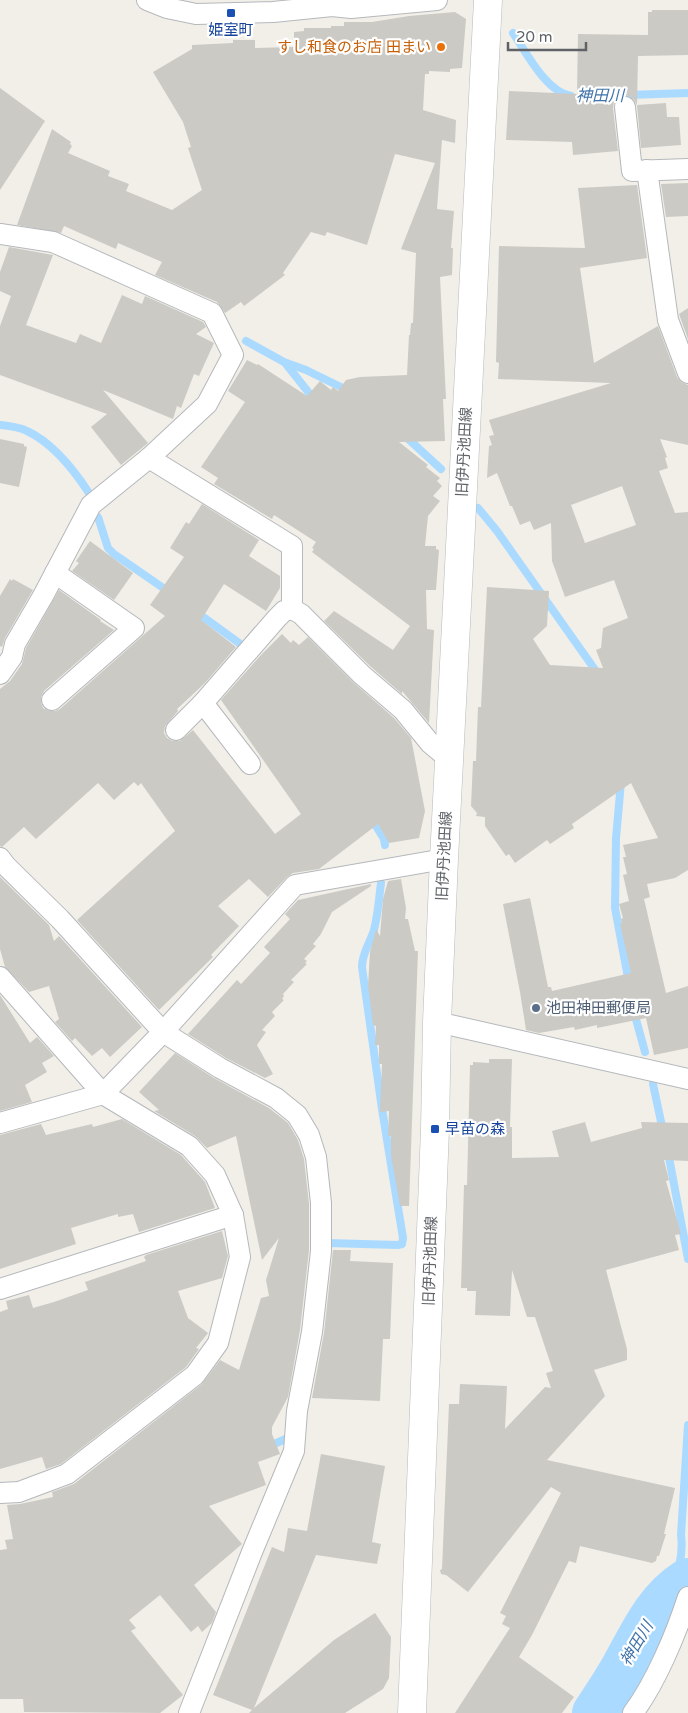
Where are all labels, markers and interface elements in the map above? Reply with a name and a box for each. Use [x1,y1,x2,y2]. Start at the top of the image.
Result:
marker: 姫室町 [225,7,237,19]
scale bar [508,20,586,52]
place label: 姫室町 [208,21,254,39]
text: 20 m [516,28,553,46]
place label: すし和食のお店 田まい [277,38,431,56]
marker: すし和食のお店 田まい [435,41,447,53]
water label: 神田川 [576,86,626,106]
street label: 旧伊丹池田線 [453,407,475,497]
street label: 旧伊丹池田線 [433,811,455,901]
place label: 池田神田郵便局 [546,999,651,1017]
marker: 池田神田郵便局 [530,1002,542,1014]
place label: 早苗の森 [445,1120,505,1138]
marker: 早苗の森 [429,1123,441,1135]
street label: 旧伊丹池田線 [419,1216,441,1306]
water label: 神田川 [616,1616,659,1669]

